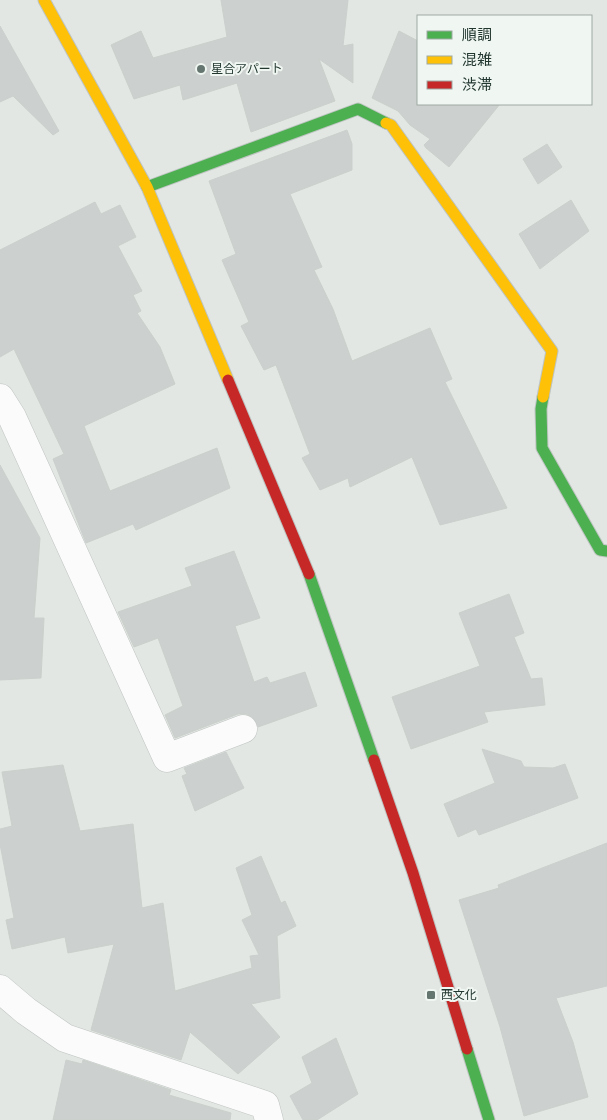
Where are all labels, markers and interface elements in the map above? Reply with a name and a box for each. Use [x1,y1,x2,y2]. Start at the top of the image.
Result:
legend [417,15,592,105]
text: 順調 [462,26,492,43]
text: 混雑 [462,51,492,68]
place label: 星合アパート [211,62,283,76]
marker: 星合アパート [195,63,207,75]
text: 渋滞 [462,76,492,93]
place label: 西文化 [441,988,477,1002]
marker: 西文化 [425,989,437,1001]

